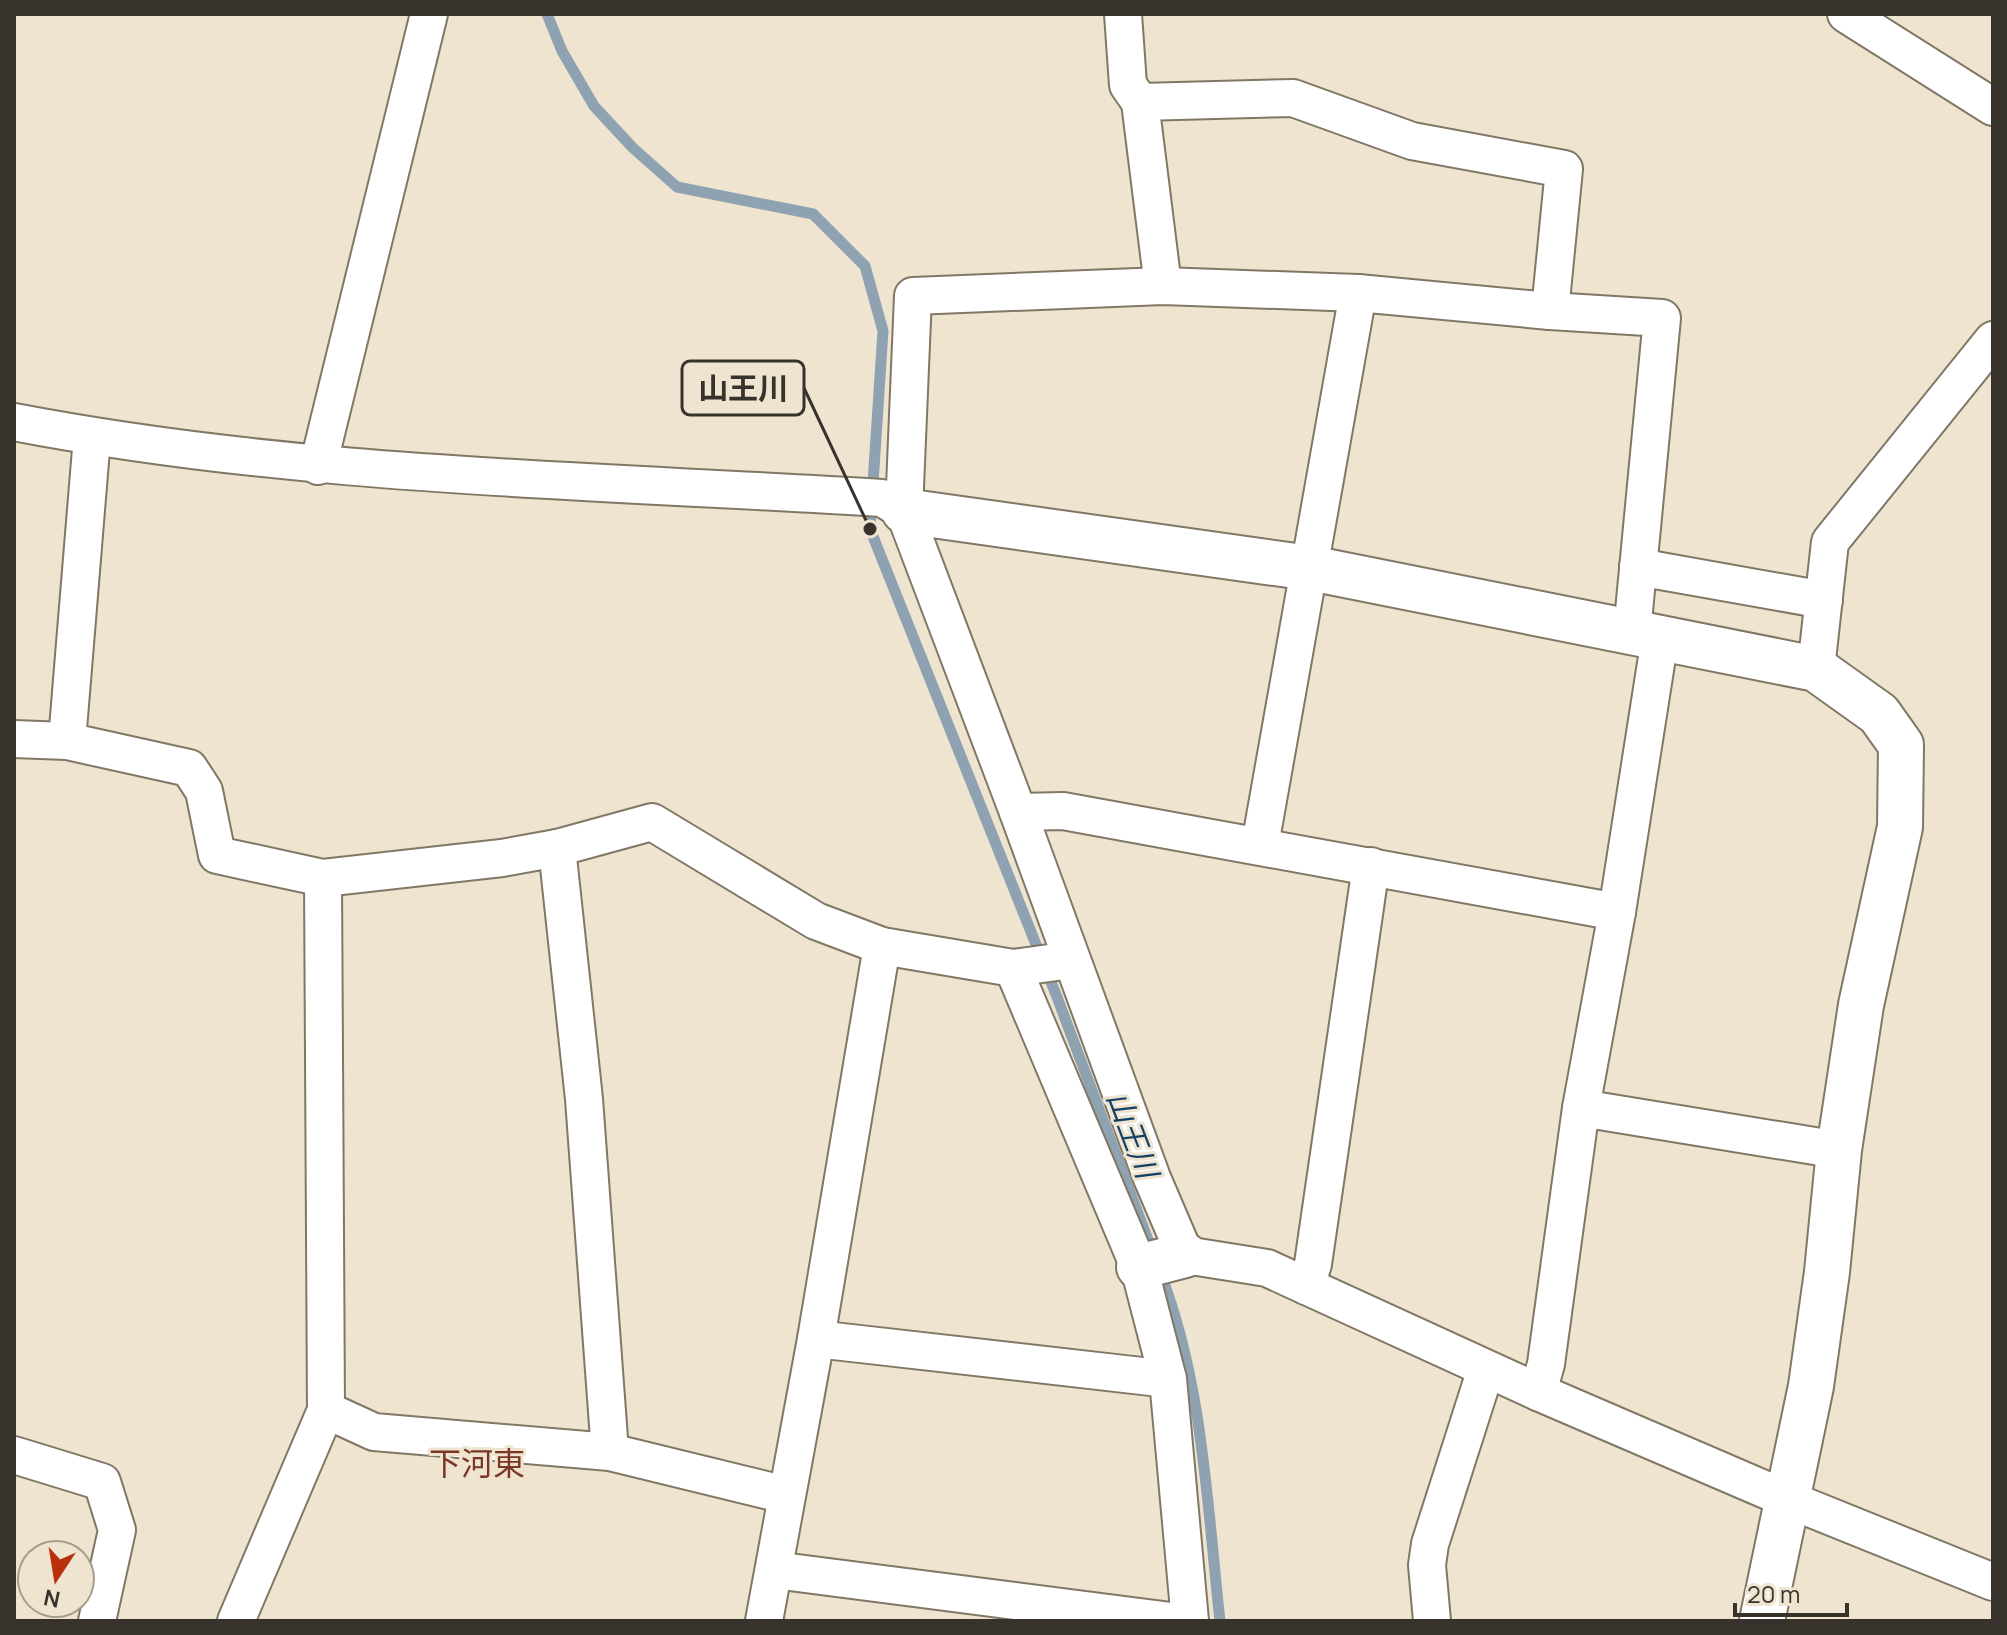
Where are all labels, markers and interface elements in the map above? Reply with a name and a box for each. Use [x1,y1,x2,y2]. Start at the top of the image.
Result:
callout: 山王川 [682,361,804,415]
text: 山王川 [698,367,788,408]
water label: 山王川 [1098,1085,1170,1187]
district label: 下河東 [429,1441,525,1485]
north arrow [16,1539,96,1619]
scale bar [1735,1567,1847,1617]
text: 20 m [1747,1577,1800,1610]
text: N [41,1582,63,1615]

